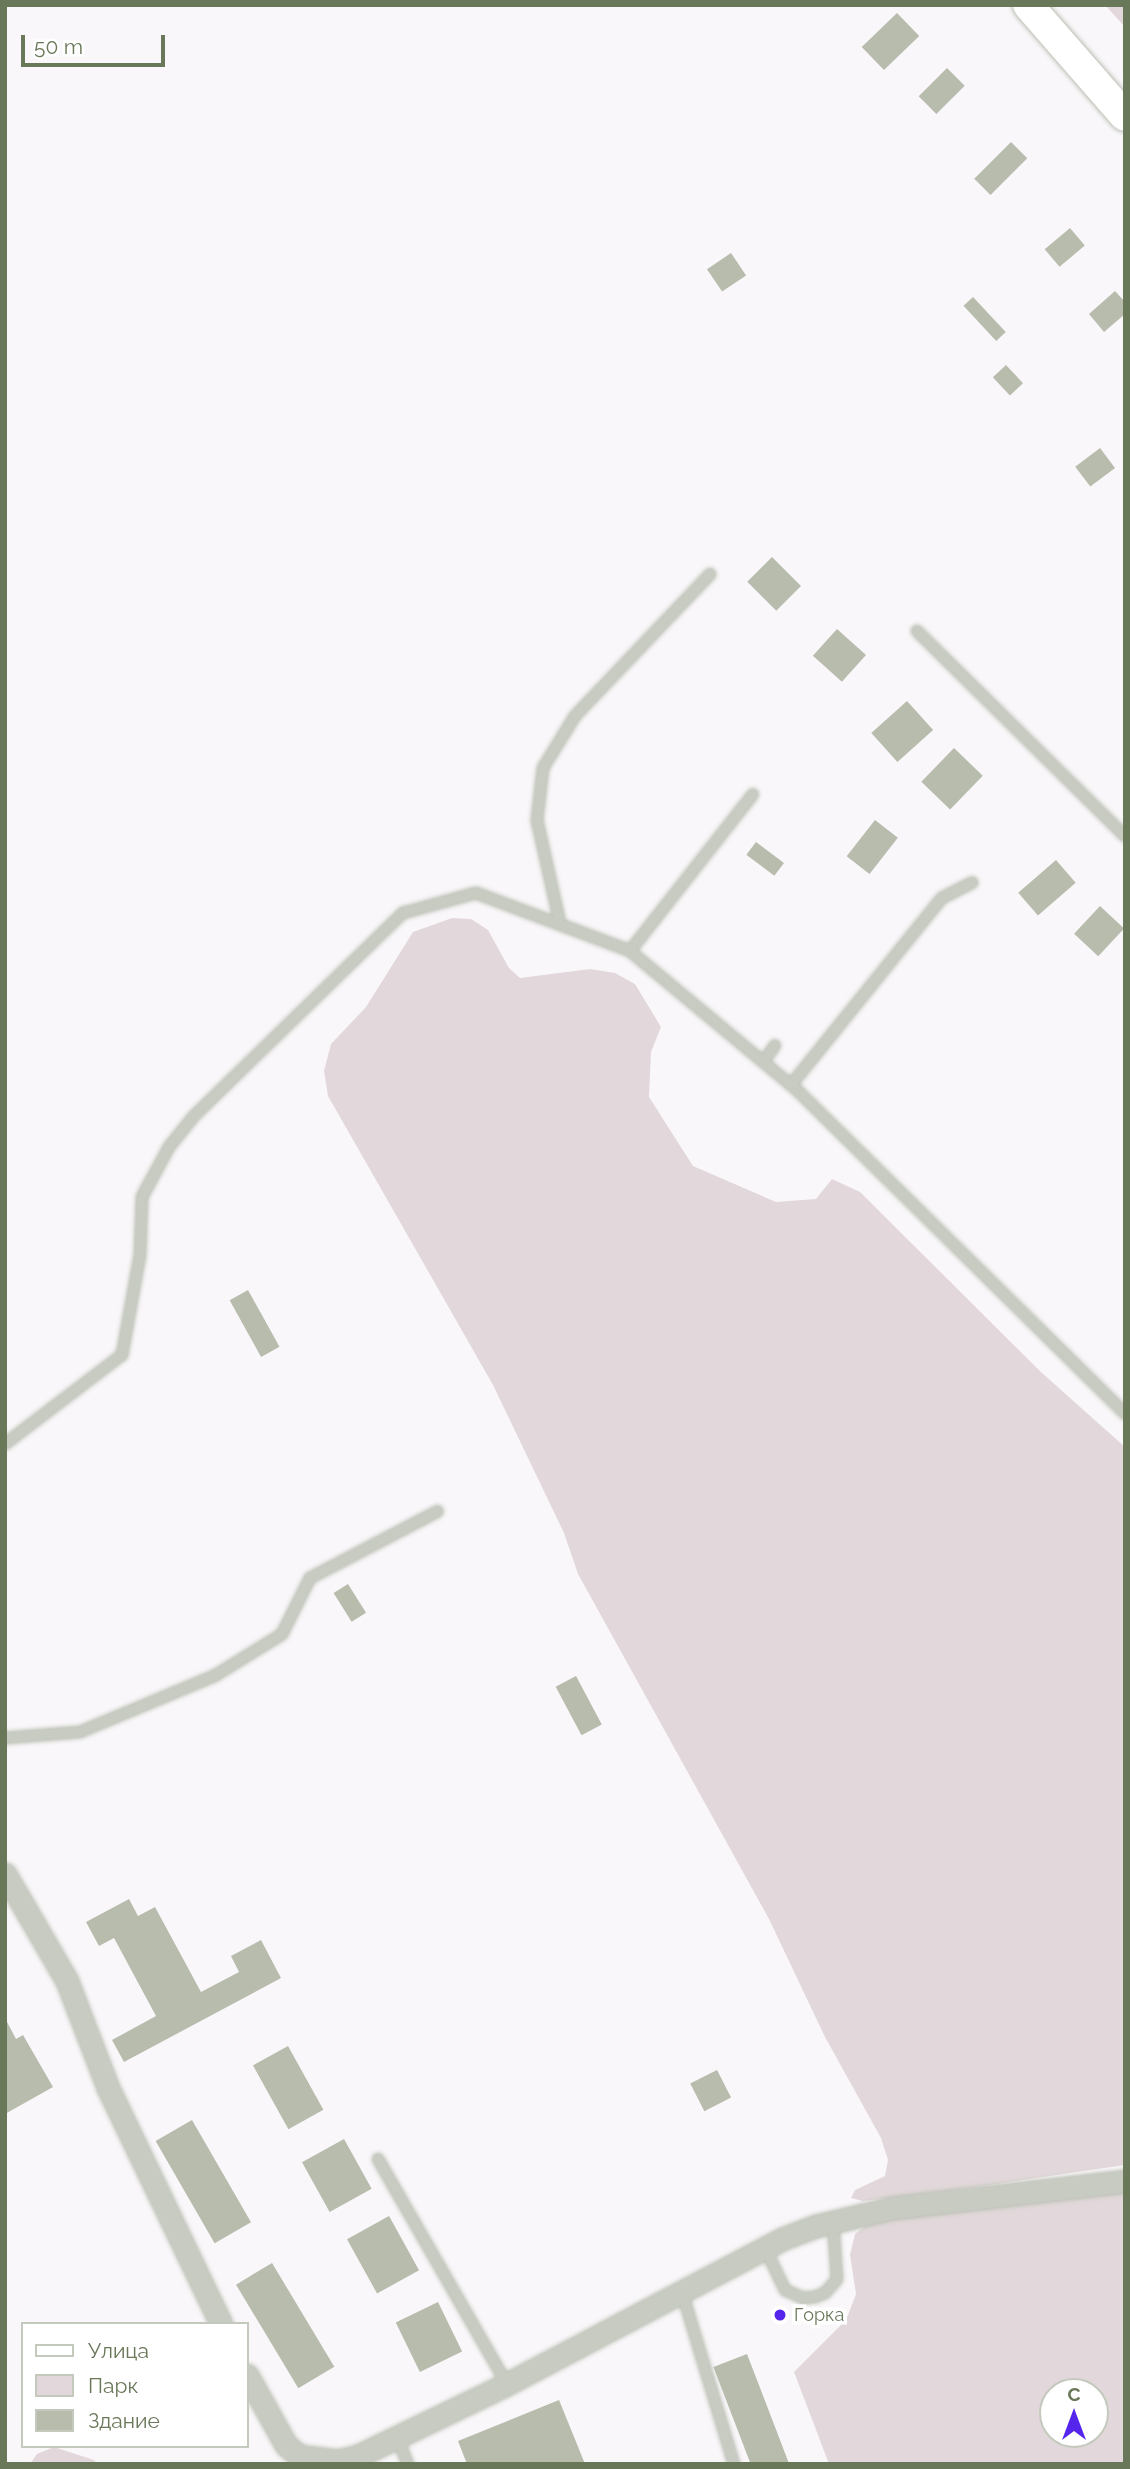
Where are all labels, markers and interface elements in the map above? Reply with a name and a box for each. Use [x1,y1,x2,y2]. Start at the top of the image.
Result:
scale bar [24,21,168,65]
text: 50 m [34,34,83,59]
place label: Горка [794,2304,844,2326]
marker: Горка [772,2307,788,2323]
legend [21,2322,248,2448]
text: Улица [88,2338,149,2363]
text: Парк [88,2373,138,2398]
north arrow [1039,2378,1109,2448]
text: С [1067,2383,1081,2405]
text: Здание [88,2408,160,2433]

